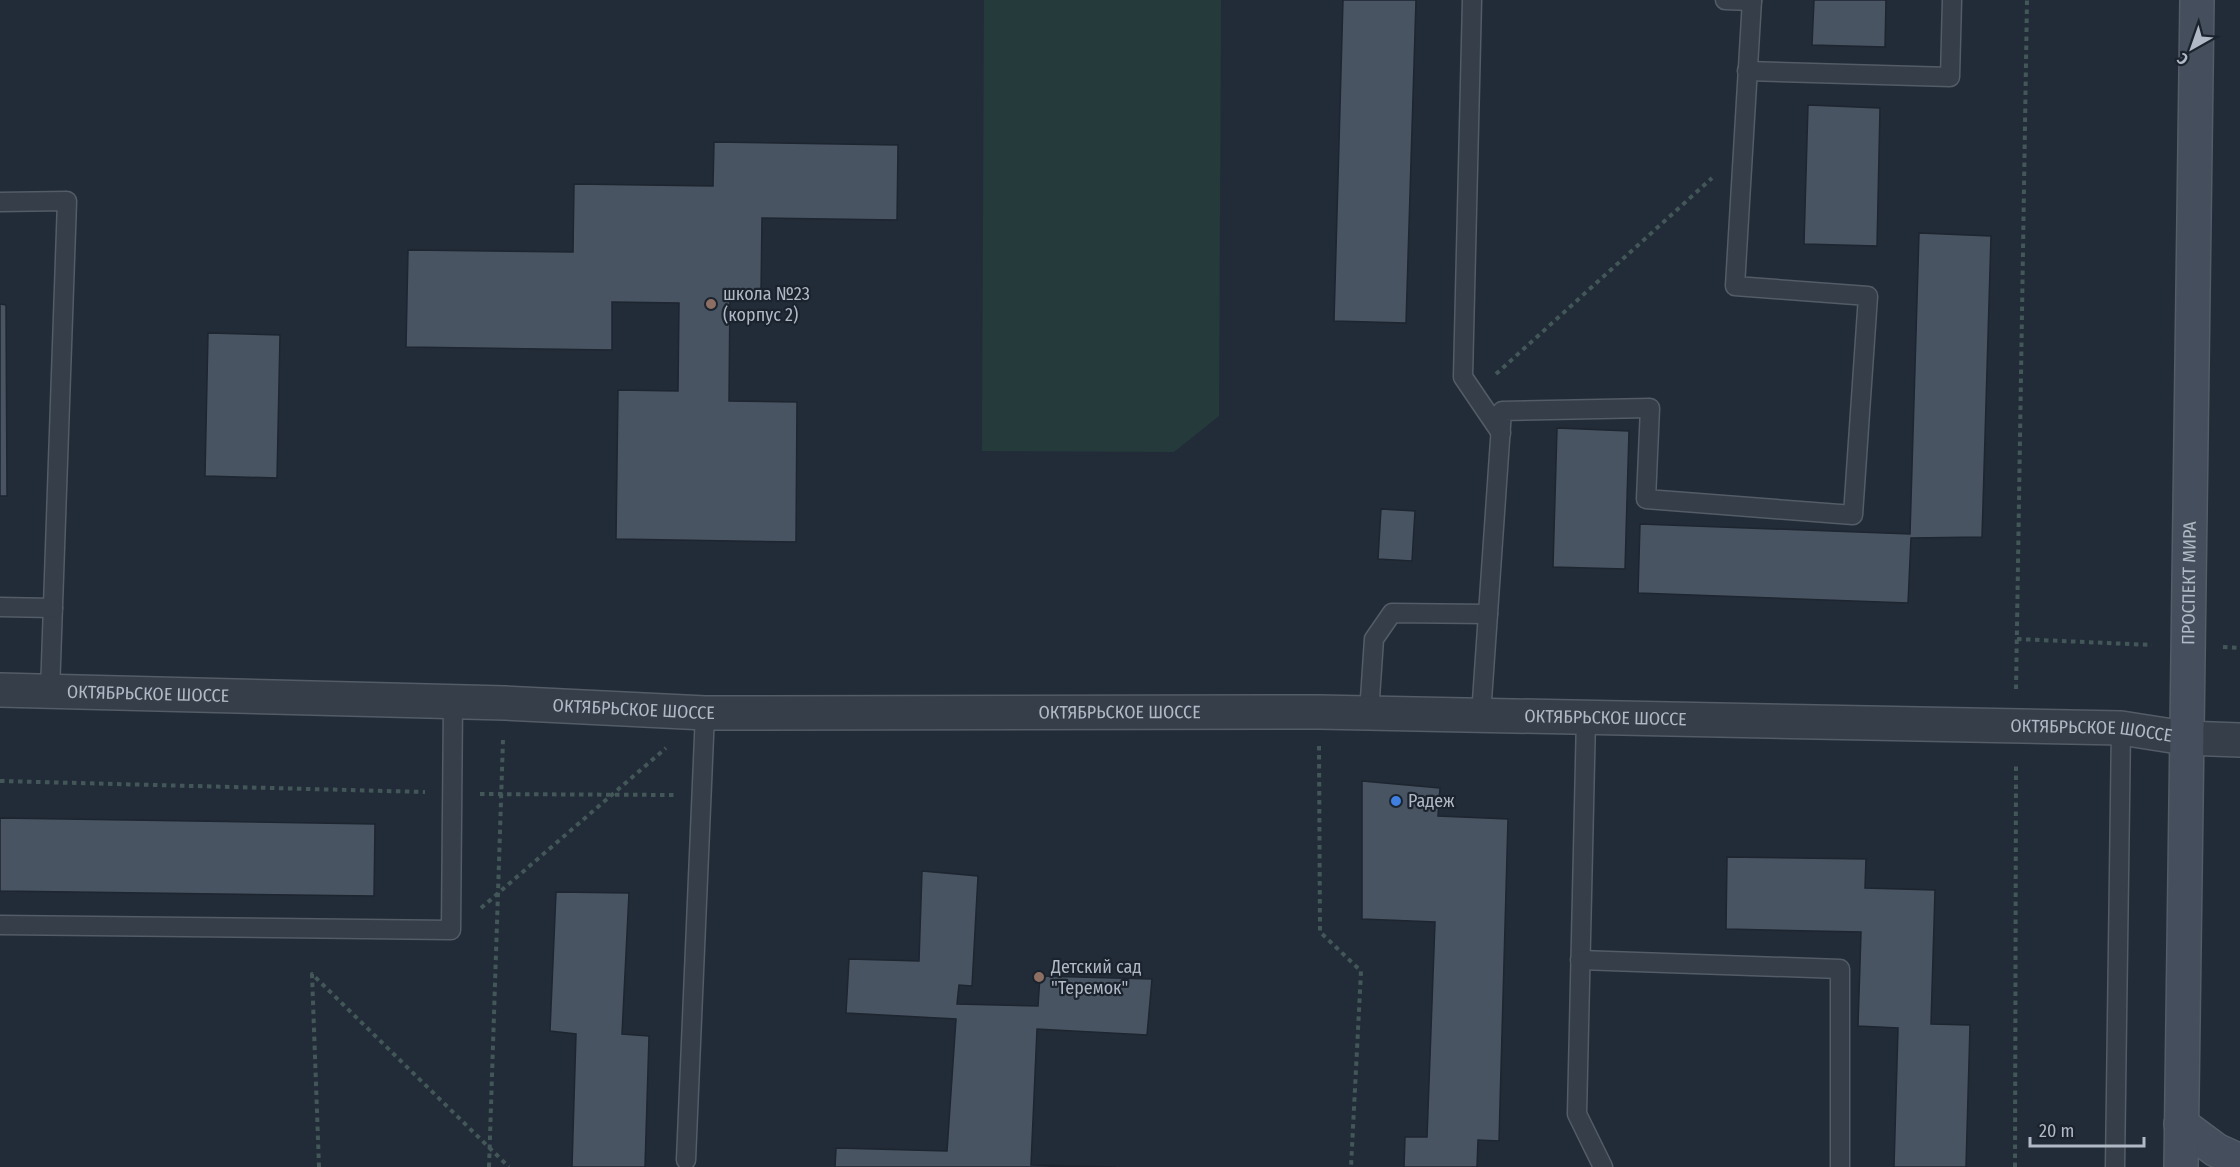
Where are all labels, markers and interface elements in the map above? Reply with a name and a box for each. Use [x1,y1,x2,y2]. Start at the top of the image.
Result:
north arrow [2162,18,2222,78]
text: С [2173,49,2192,69]
place label: школа №23 (корпус 2) [723,283,810,326]
marker: школа №23 (корпус 2) [704,297,718,311]
street label: ПРОСПЕКТ МИРА [2177,520,2201,645]
street label: ОКТЯБРЬСКОЕ ШОССЕ [67,681,229,707]
street label: ОКТЯБРЬСКОЕ ШОССЕ [552,694,715,724]
street label: ОКТЯБРЬСКОЕ ШОССЕ [1038,701,1201,723]
street label: ОКТЯБРЬСКОЕ ШОССЕ [1524,705,1687,730]
street label: ОКТЯБРЬСКОЕ ШОССЕ [2010,715,2174,747]
place label: Радеж [1408,790,1455,812]
marker: Радеж [1389,794,1403,808]
place label: Детский сад "Теремок" [1050,956,1141,999]
marker: Детский сад "Теремок" [1032,970,1046,984]
scale bar [2030,1110,2144,1148]
text: 20 m [2039,1120,2074,1142]

